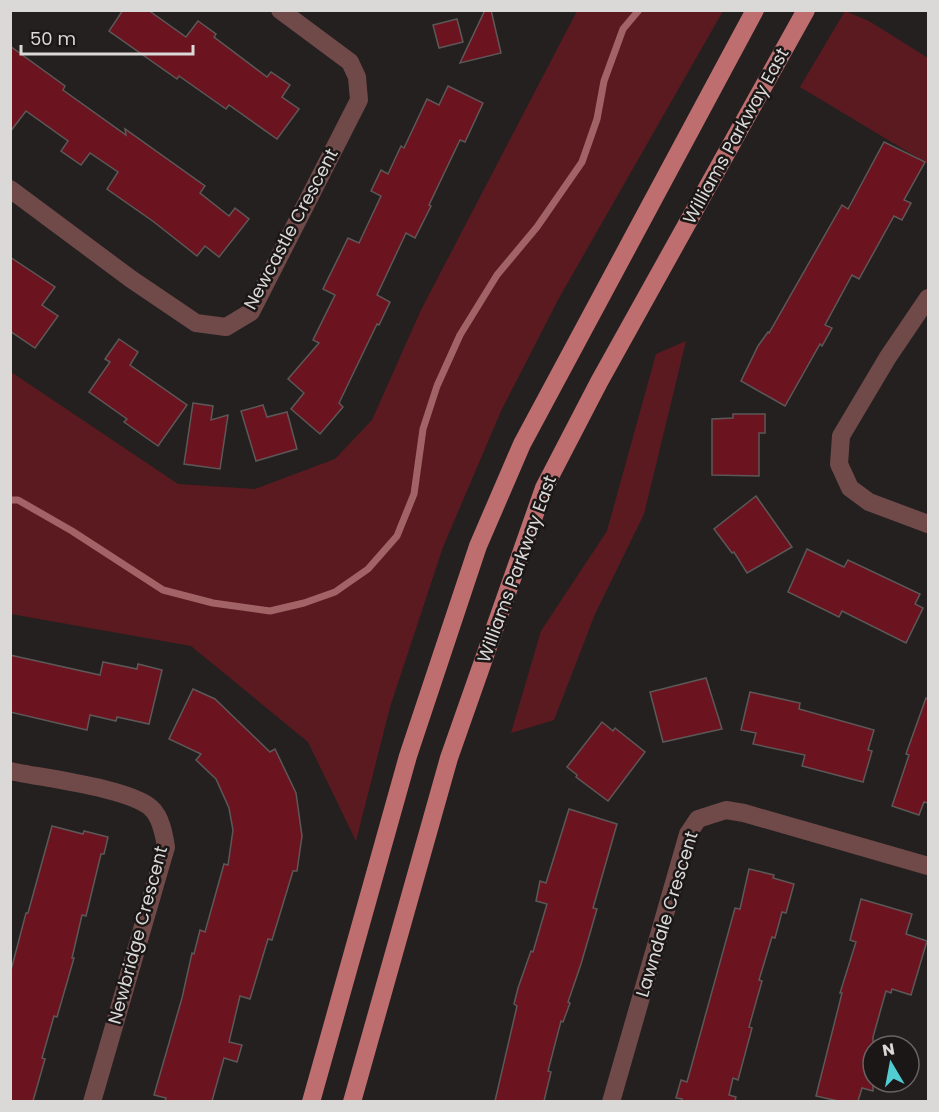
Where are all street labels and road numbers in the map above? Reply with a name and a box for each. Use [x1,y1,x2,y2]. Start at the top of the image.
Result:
street label: Williams Parkway East [677,43,794,228]
street label: Newcastle Crescent [237,144,344,314]
street label: Williams Parkway East [471,472,562,666]
street label: Lawndale Crescent [629,828,704,1000]
street label: Newbridge Crescent [102,843,173,1027]

